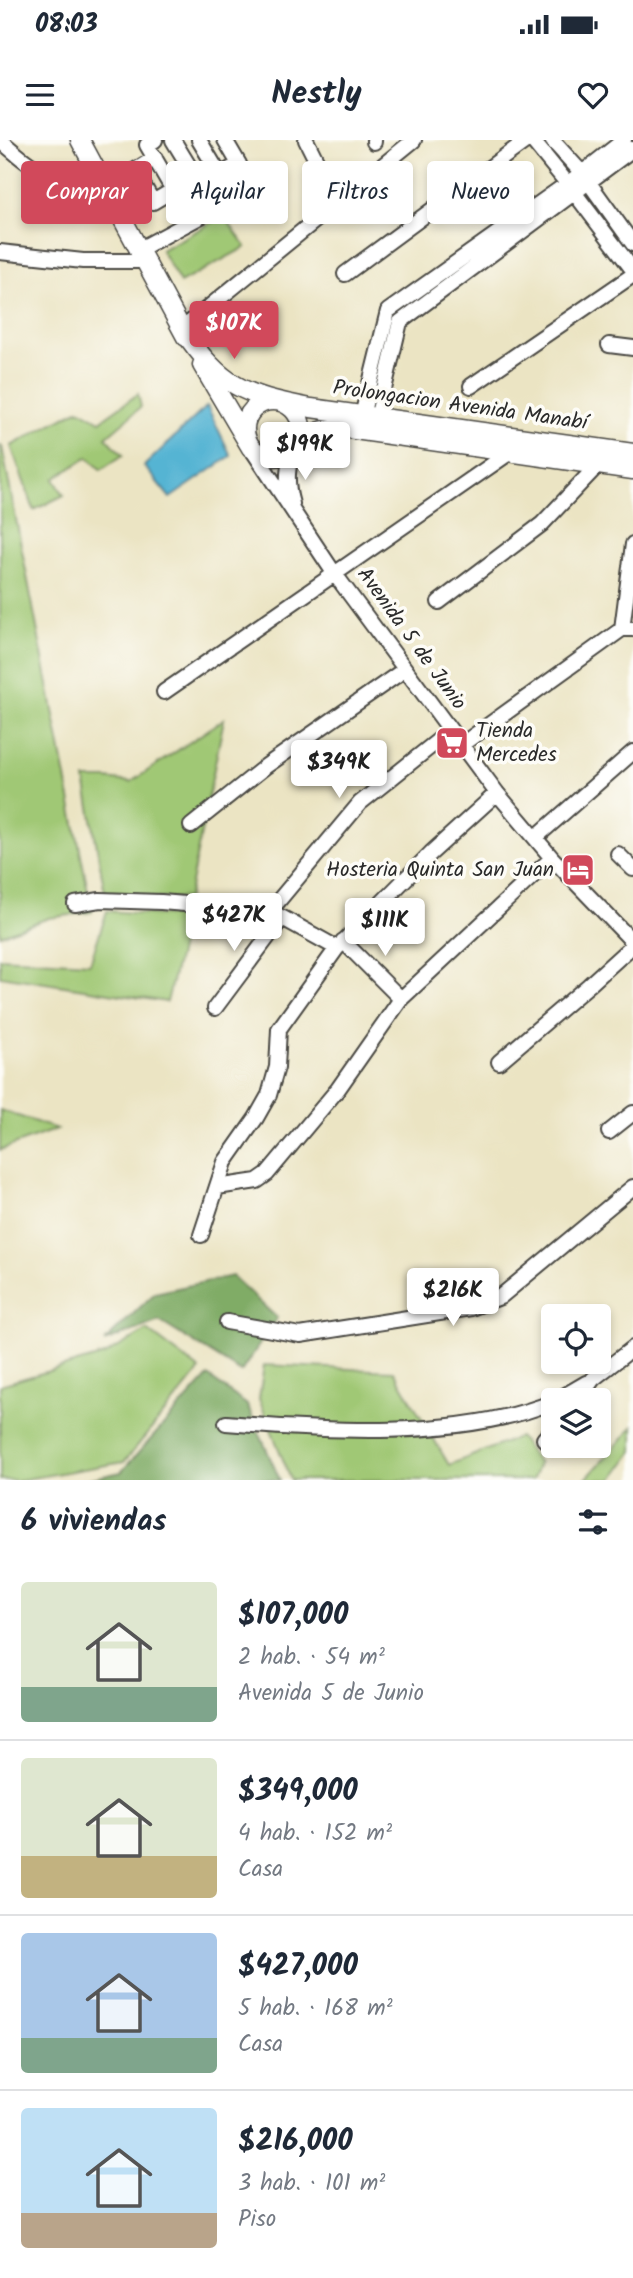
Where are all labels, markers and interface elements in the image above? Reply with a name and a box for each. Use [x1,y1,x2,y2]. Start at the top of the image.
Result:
text: 08:03 [35,4,98,46]
text: Nestly [271,69,362,120]
icon: menu [21,76,59,114]
icon: heart [574,76,612,114]
chip: Comprar [21,161,152,224]
chip: Alquilar [166,161,288,224]
chip: Filtros [302,161,413,224]
chip: Nuevo [427,161,534,224]
pin: $107K [185,302,283,361]
text: $107K [205,306,263,342]
street label: Prolongacion Avenida Manabí [331,372,592,441]
pin: $199K [256,422,354,482]
text: $199K [276,427,334,463]
street label: Avenida 5 de Junio [348,561,474,717]
place label: Tienda Mercedes [476,715,557,772]
supermarket icon: Tienda Mercedes [433,724,471,762]
pin: $349K [290,740,388,800]
text: $349K [307,745,371,781]
hotel icon: Hosteria Quinta San Juan [559,851,597,889]
place label: Hosteria Quinta San Juan [326,854,554,887]
pin: $427K [185,894,283,953]
text: $427K [202,898,266,934]
pin: $111K [336,898,434,958]
text: $111K [361,903,409,939]
pin: $216K [404,1268,502,1328]
text: $216K [423,1273,483,1309]
map controls [541,1304,611,1458]
button: locate [541,1304,611,1374]
button: layers [541,1388,611,1458]
text: 6 viviendas [21,1498,166,1546]
icon: filters [574,1503,612,1541]
text: $107,000 [238,1592,348,1640]
icon: home [77,1610,161,1694]
text: 2 hab. · 54 m² [238,1640,385,1676]
text: Avenida 5 de Junio [238,1676,424,1712]
text: $349,000 [238,1768,358,1816]
icon: home [77,1786,161,1870]
text: 4 hab. · 152 m² [238,1816,392,1852]
text: Casa [238,1852,283,1888]
text: $427,000 [238,1943,358,1991]
icon: home [77,1961,161,2045]
text: 5 hab. · 168 m² [238,1991,393,2027]
text: Casa [238,2027,283,2063]
text: $216,000 [238,2118,353,2166]
icon: home [77,2136,161,2220]
text: 3 hab. · 101 m² [238,2166,385,2202]
text: Piso [238,2202,276,2238]

